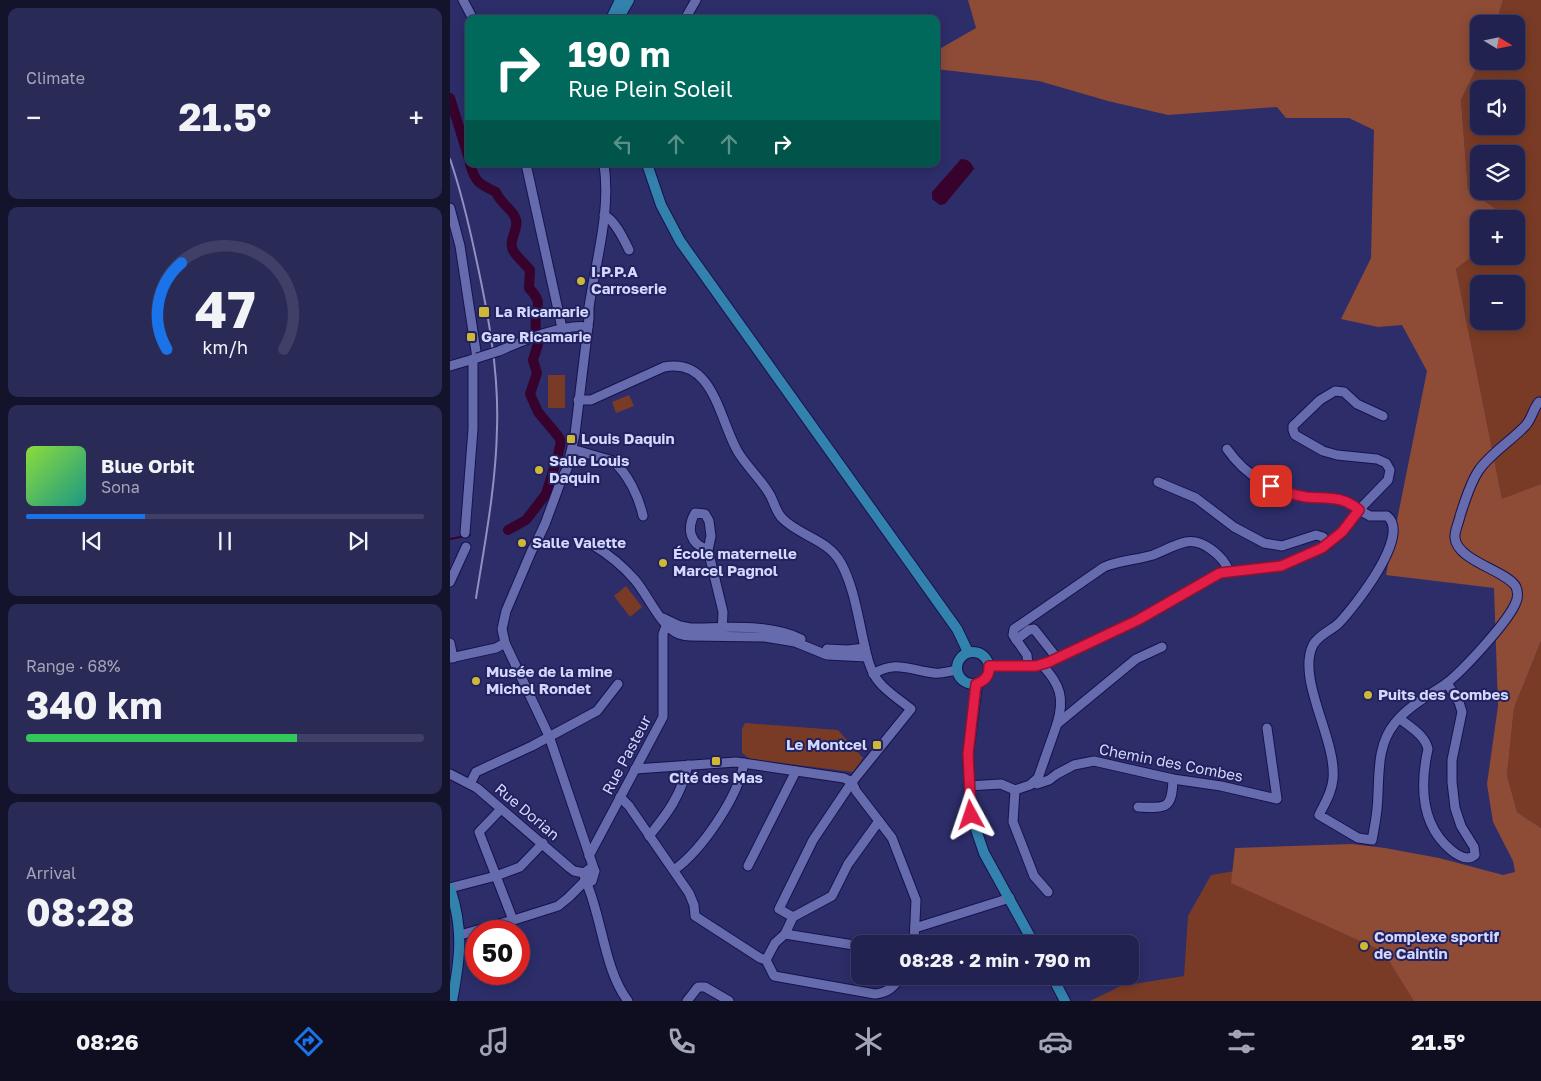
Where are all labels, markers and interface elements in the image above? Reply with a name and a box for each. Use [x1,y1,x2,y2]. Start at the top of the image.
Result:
north arrow [1470,15,1525,70]
map controls [1470,15,1525,330]
text: 190 m [568,33,670,75]
icon: right [485,35,550,100]
text: Climate [26,68,85,88]
text: Rue Plein Soleil [568,75,733,102]
button: sound [1470,80,1525,135]
text: 21.5° [179,94,271,139]
text: − [26,101,41,134]
text: + [409,101,424,134]
icon: left [609,130,637,158]
icon: ahead [662,130,690,158]
icon: ahead [715,130,743,158]
icon: right [768,130,796,158]
button: layers [1470,145,1525,200]
button: + [1470,210,1525,265]
place label: I.P.P.A Carroserie [591,262,667,297]
marker: I.P.P.A Carroserie [575,275,587,287]
button: − [1470,275,1525,330]
text: 47 [195,277,255,339]
place label: La Ricamarie [495,302,589,320]
marker: La Ricamarie [477,305,491,319]
place label: Gare Ricamarie [481,327,592,345]
marker: Gare Ricamarie [465,331,477,343]
text: km/h [202,336,248,358]
place label: Louis Daquin [581,429,675,447]
marker: Louis Daquin [565,433,577,445]
place label: Salle Louis Daquin [549,451,629,486]
text: Blue Orbit [101,454,195,477]
marker: Salle Louis Daquin [533,464,545,476]
pin [1250,465,1292,507]
icon: arrive [1257,472,1285,500]
text: Sona [101,477,140,497]
icon: previous [78,527,106,555]
icon: pause [211,527,239,555]
icon: next [344,527,372,555]
place label: Salle Valette [532,533,626,551]
marker: Salle Valette [516,537,528,549]
place label: École maternelle Marcel Pagnol [673,544,797,579]
marker: École maternelle Marcel Pagnol [657,557,669,569]
text: Range · 68% [26,656,120,676]
place label: Musée de la mine Michel Rondet [486,662,613,697]
marker: Musée de la mine Michel Rondet [470,675,482,687]
text: 340 km [26,682,162,727]
place label: Puits des Combes [1378,685,1509,703]
marker: Puits des Combes [1362,689,1374,701]
street label: Rue Pasteur [598,712,655,797]
place label: Le Montcel [786,735,867,753]
marker: Le Montcel [871,739,883,751]
street label: Chemin des Combes [1098,739,1245,785]
marker: Cité des Mas [710,755,722,767]
place label: Cité des Mas [669,768,763,786]
street label: Rue Dorian [492,779,563,843]
position arrow [944,788,996,840]
text: Arrival [26,863,76,883]
text: 08:28 [26,889,135,934]
speed limit sign: 50 [465,920,530,985]
place label: Complexe sportif de Caintin [1374,927,1499,962]
marker: Complexe sportif de Caintin [1358,940,1370,952]
text: 08:28 · 2 min · 790 m [899,948,1091,971]
icon: directions [291,1024,326,1059]
icon: music [477,1024,512,1059]
icon: phone [664,1024,699,1059]
icon: climate [851,1024,886,1059]
icon: car [1038,1024,1073,1059]
icon: filters [1224,1024,1259,1059]
text: 08:26 [76,1028,139,1055]
text: 21.5° [1411,1028,1465,1055]

